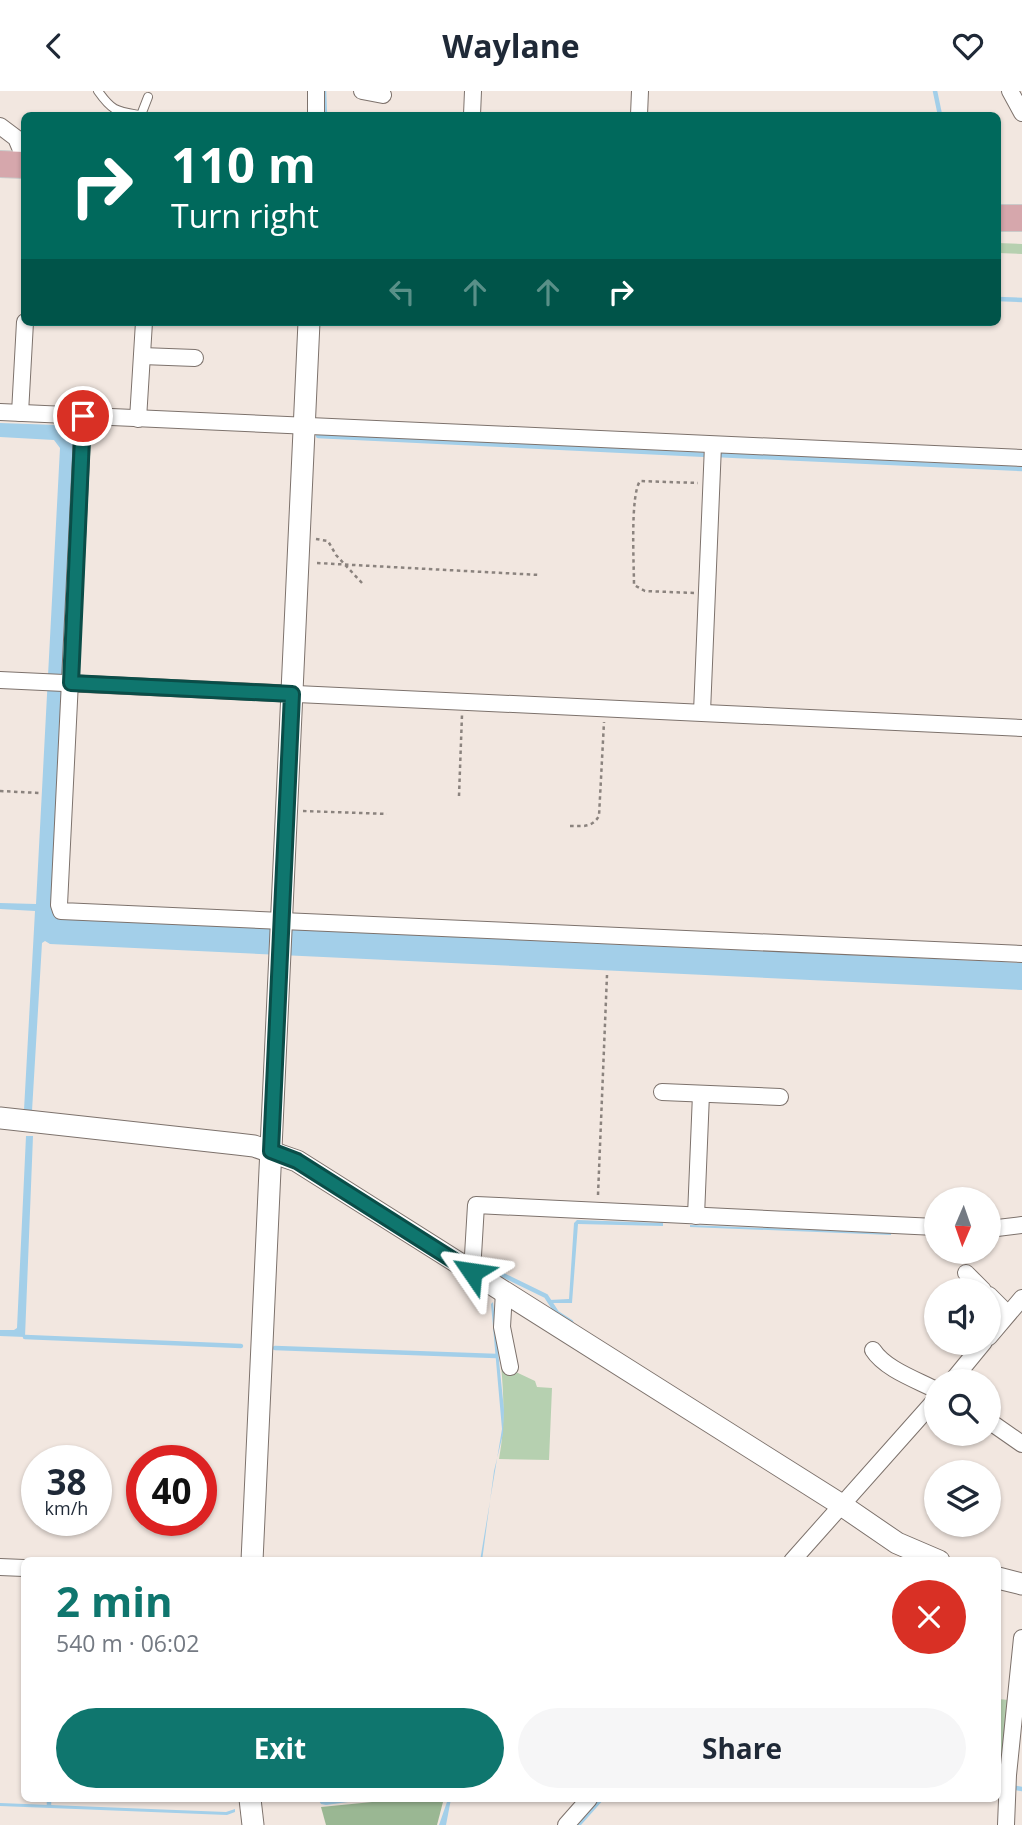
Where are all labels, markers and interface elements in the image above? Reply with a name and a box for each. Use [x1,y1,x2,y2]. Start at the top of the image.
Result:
text: Waylane [442,24,580,67]
icon: back [35,27,73,65]
icon: heart [949,27,987,65]
text: 110 m [171,131,316,197]
icon: right [56,140,147,231]
text: Turn right [171,194,319,237]
icon: left [383,273,421,311]
icon: ahead [456,273,494,311]
icon: ahead [529,273,567,311]
icon: right [602,273,640,311]
pin [53,386,113,446]
icon: arrive [64,397,102,435]
north arrow [924,1187,1001,1263]
map controls [924,1187,1001,1537]
position arrow [435,1235,509,1309]
button: sound [924,1278,1001,1355]
button: search [924,1369,1001,1446]
speed limit sign: 40 [126,1445,217,1536]
text: 38 [46,1458,87,1505]
button: layers [924,1460,1001,1537]
text: km/h [45,1496,88,1520]
text: 2 min [56,1572,173,1629]
button: close [892,1580,966,1654]
text: 540 m · 06:02 [56,1627,199,1659]
button: Exit [56,1708,504,1788]
button: Share [518,1708,966,1788]

